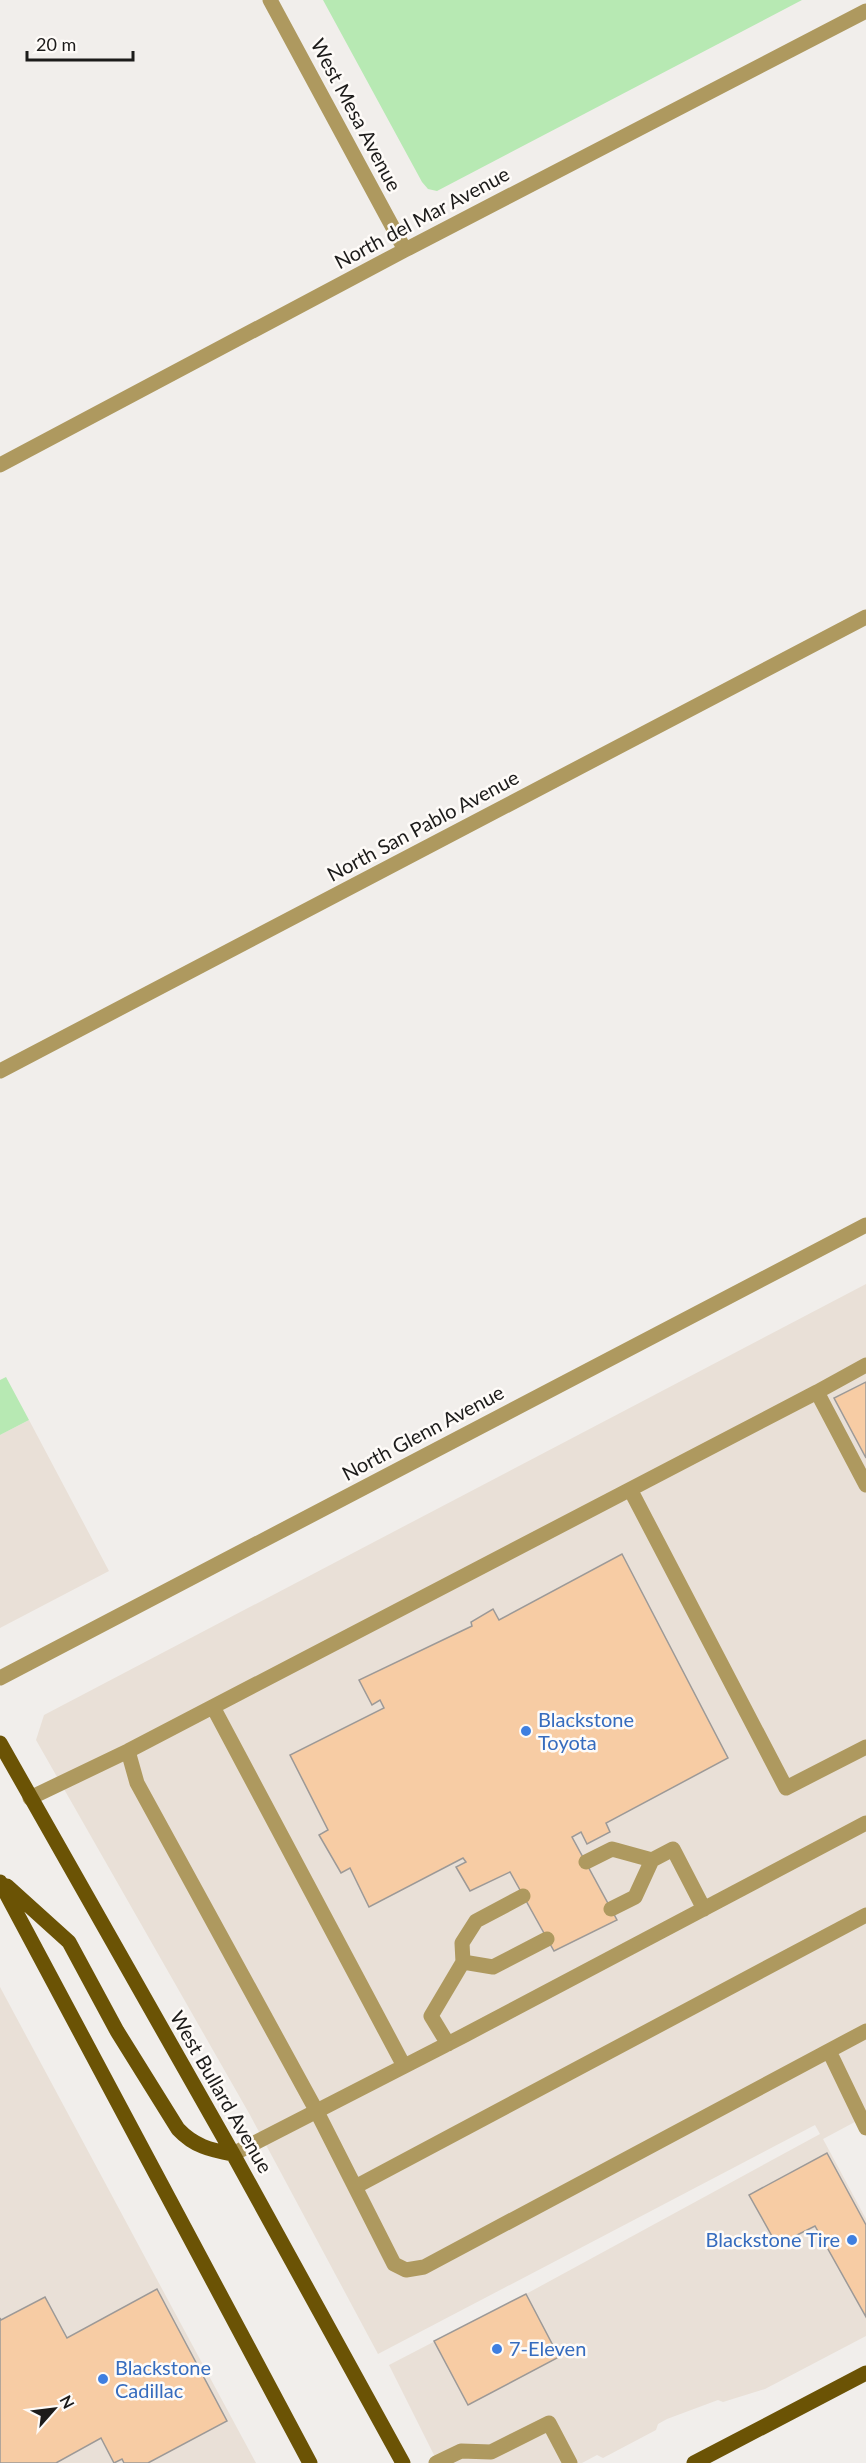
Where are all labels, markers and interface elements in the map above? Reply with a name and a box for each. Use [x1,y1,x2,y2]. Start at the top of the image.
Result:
scale bar [27,24,134,62]
text: 20 m [36,33,76,55]
street label: West Mesa Avenue [307,34,407,195]
street label: North del Mar Avenue [330,161,513,273]
street label: North San Pablo Avenue [323,764,522,886]
street label: North Glenn Avenue [338,1379,508,1485]
place label: Blackstone Toyota [538,1707,634,1754]
marker: Blackstone Toyota [519,1724,533,1738]
street label: West Bullard Avenue [166,2006,278,2177]
place label: Blackstone Tire [706,2227,840,2251]
marker: Blackstone Tire [845,2233,859,2247]
place label: 7-Eleven [509,2336,586,2360]
marker: 7-Eleven [490,2342,504,2356]
place label: Blackstone Cadillac [115,2355,211,2402]
marker: Blackstone Cadillac [96,2372,110,2386]
north arrow [24,2379,84,2439]
text: N [56,2392,79,2412]

